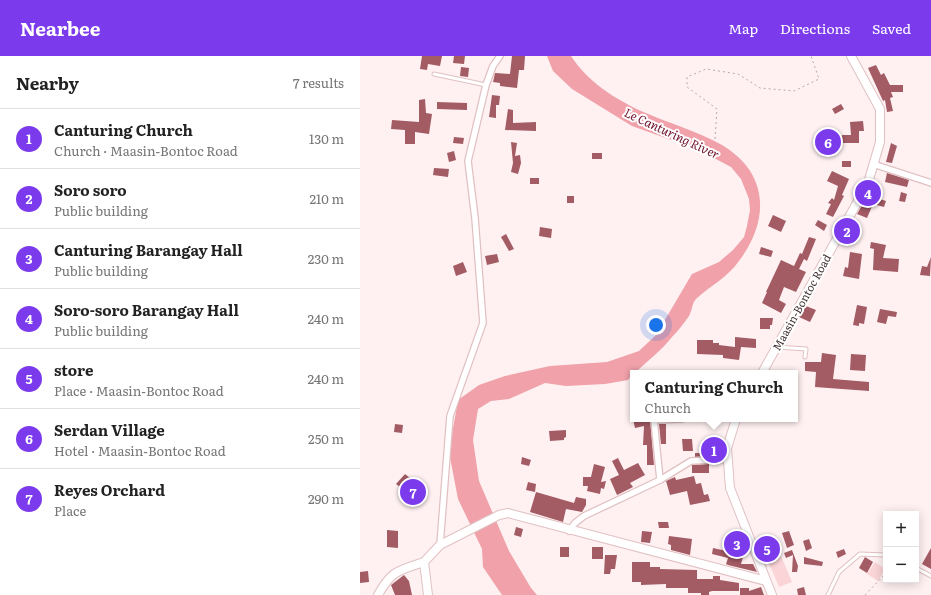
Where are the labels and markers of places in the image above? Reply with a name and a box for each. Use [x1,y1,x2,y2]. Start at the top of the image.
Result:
pin: 6 [815,127,841,157]
pin: 4 [855,178,881,208]
pin: 2 [834,216,860,246]
pin: 1 [701,435,727,465]
pin: 7 [400,477,426,507]
pin: 3 [724,529,750,559]
pin: 5 [754,534,780,564]

